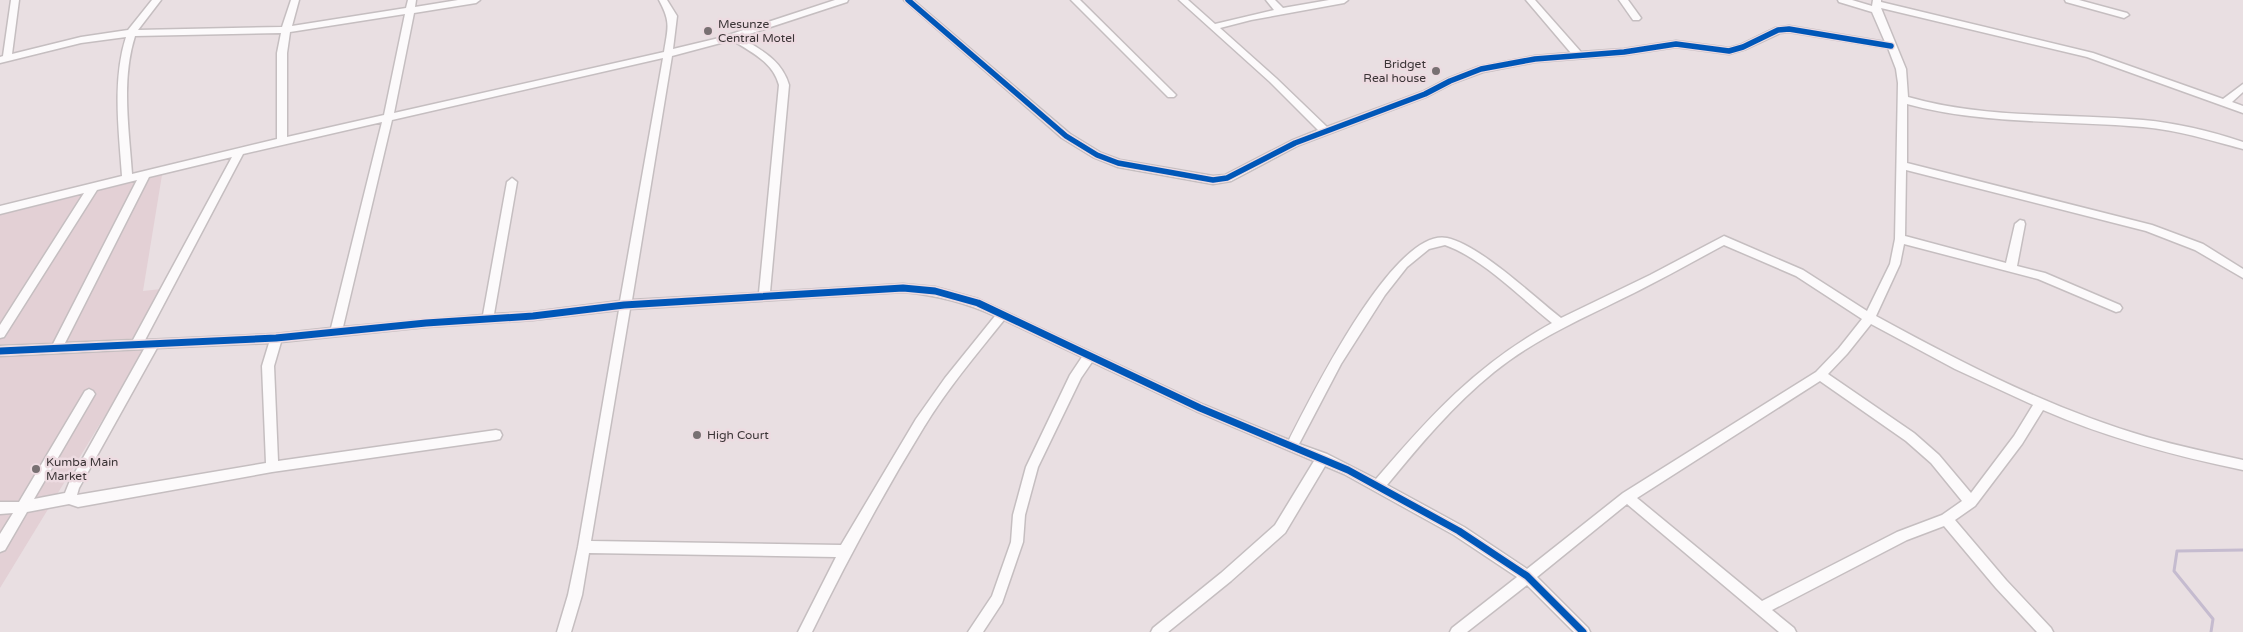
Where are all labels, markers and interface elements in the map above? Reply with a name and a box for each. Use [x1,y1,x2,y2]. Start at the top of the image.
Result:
place label: Mesunze Central Motel [718,17,795,45]
marker: Mesunze Central Motel [702,25,714,37]
place label: Bridget Real house [1363,57,1426,85]
marker: Bridget Real house [1430,65,1442,77]
place label: High Court [707,428,769,442]
marker: High Court [691,429,703,441]
place label: Kumba Main Market [46,455,118,483]
marker: Kumba Main Market [30,463,42,475]

